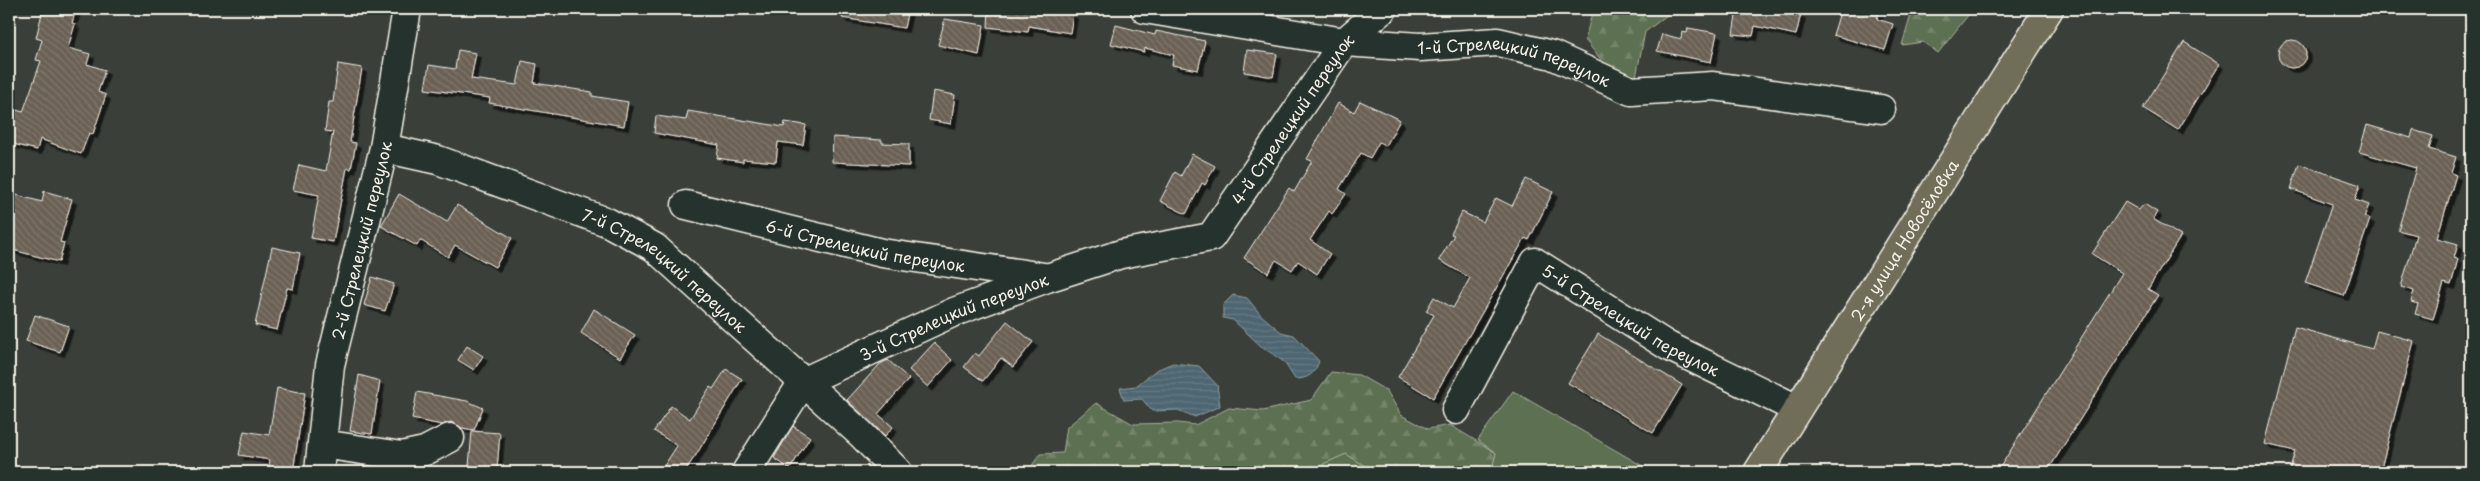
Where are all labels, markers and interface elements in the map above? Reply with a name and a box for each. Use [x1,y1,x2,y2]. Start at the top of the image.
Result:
street label: 4-й Стрелецкий переулок [1225,27,1359,209]
street label: 1-й Стрелецкий переулок [1417,30,1615,92]
street label: 2-й Стрелецкий переулок [325,139,397,342]
street label: 2-я улица Новосёловка [1844,154,1964,326]
street label: 7-й Стрелецкий переулок [579,202,753,338]
street label: 6-й Стрелецкий переулок [763,213,967,277]
street label: 5-й Стрелецкий переулок [1538,258,1724,382]
street label: 3-й Стрелецкий переулок [855,266,1052,366]

